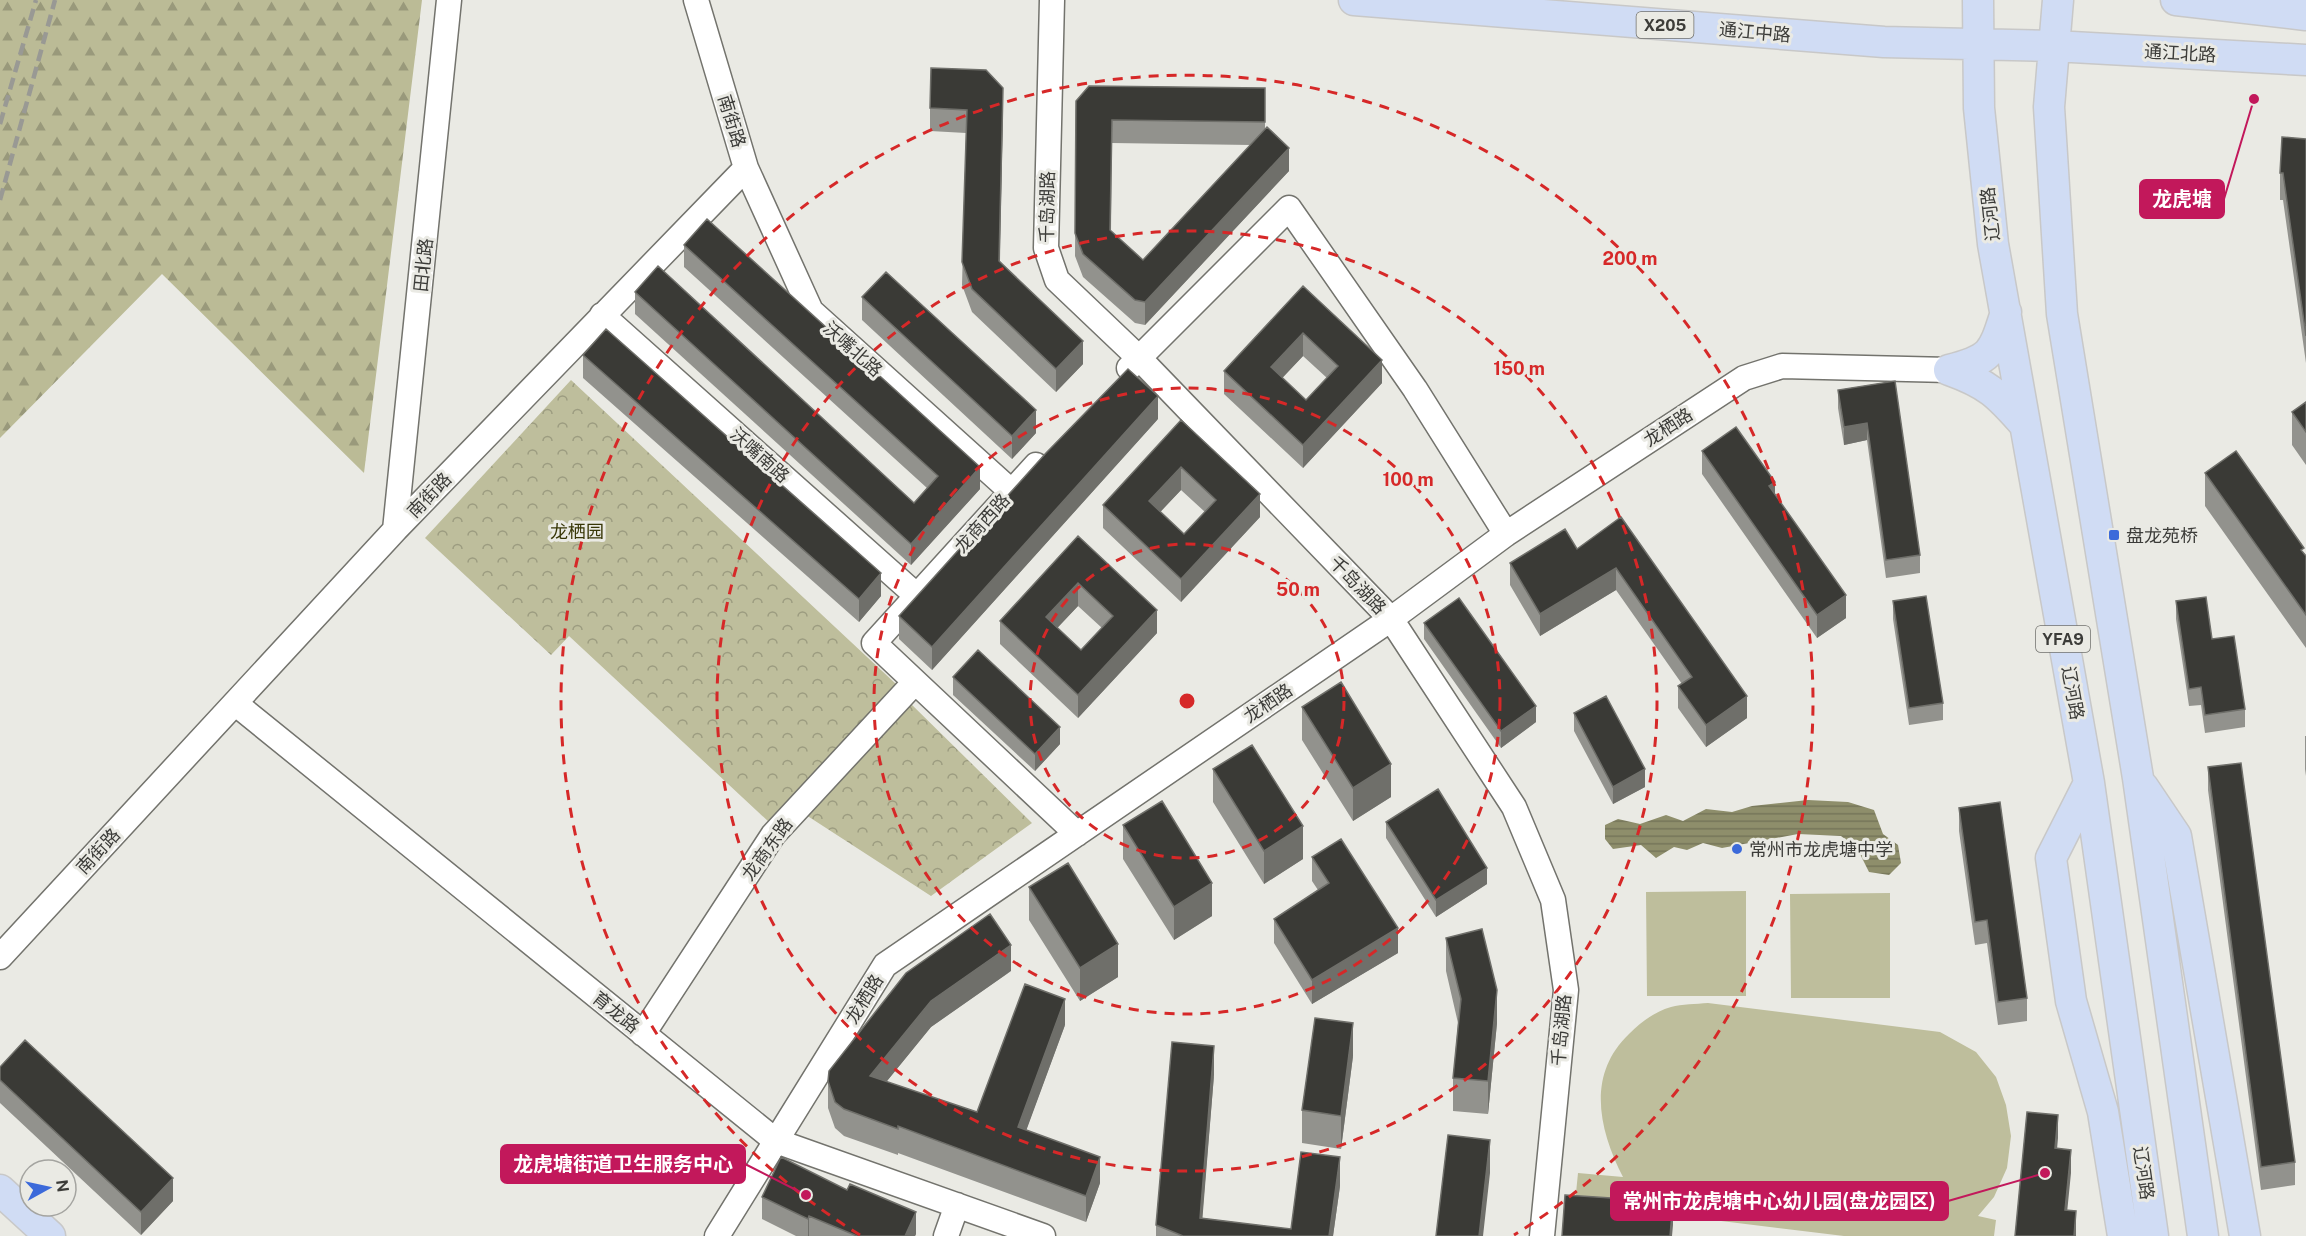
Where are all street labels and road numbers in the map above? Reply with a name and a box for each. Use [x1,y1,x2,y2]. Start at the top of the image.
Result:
road number: X205 [1636,12,1694,38]
street label: 通江中路 [1718,18,1792,46]
street label: 通江北路 [2143,41,2217,65]
street label: 南街路 [714,92,750,150]
street label: 千岛湖路 [1036,171,1058,243]
street label: 辽河路 [1977,186,2003,242]
street label: 田北路 [410,237,436,293]
street label: 沃嘴北路 [819,317,887,381]
street label: 龙栖路 [1640,403,1696,451]
street label: 沃嘴南路 [726,423,794,487]
street label: 南街路 [403,468,455,522]
street label: 龙商西路 [950,489,1014,557]
street label: 千岛湖路 [1325,552,1391,618]
road number: YFA9 [2036,626,2090,652]
street label: 辽河路 [2058,665,2088,721]
street label: 龙栖路 [1240,679,1296,727]
street label: 龙商东路 [737,814,797,884]
street label: 南街路 [72,824,124,878]
street label: 龙栖路 [841,971,887,1027]
street label: 育龙路 [588,987,644,1037]
street label: 千岛湖路 [1547,993,1575,1067]
street label: 辽河路 [2130,1145,2158,1201]

